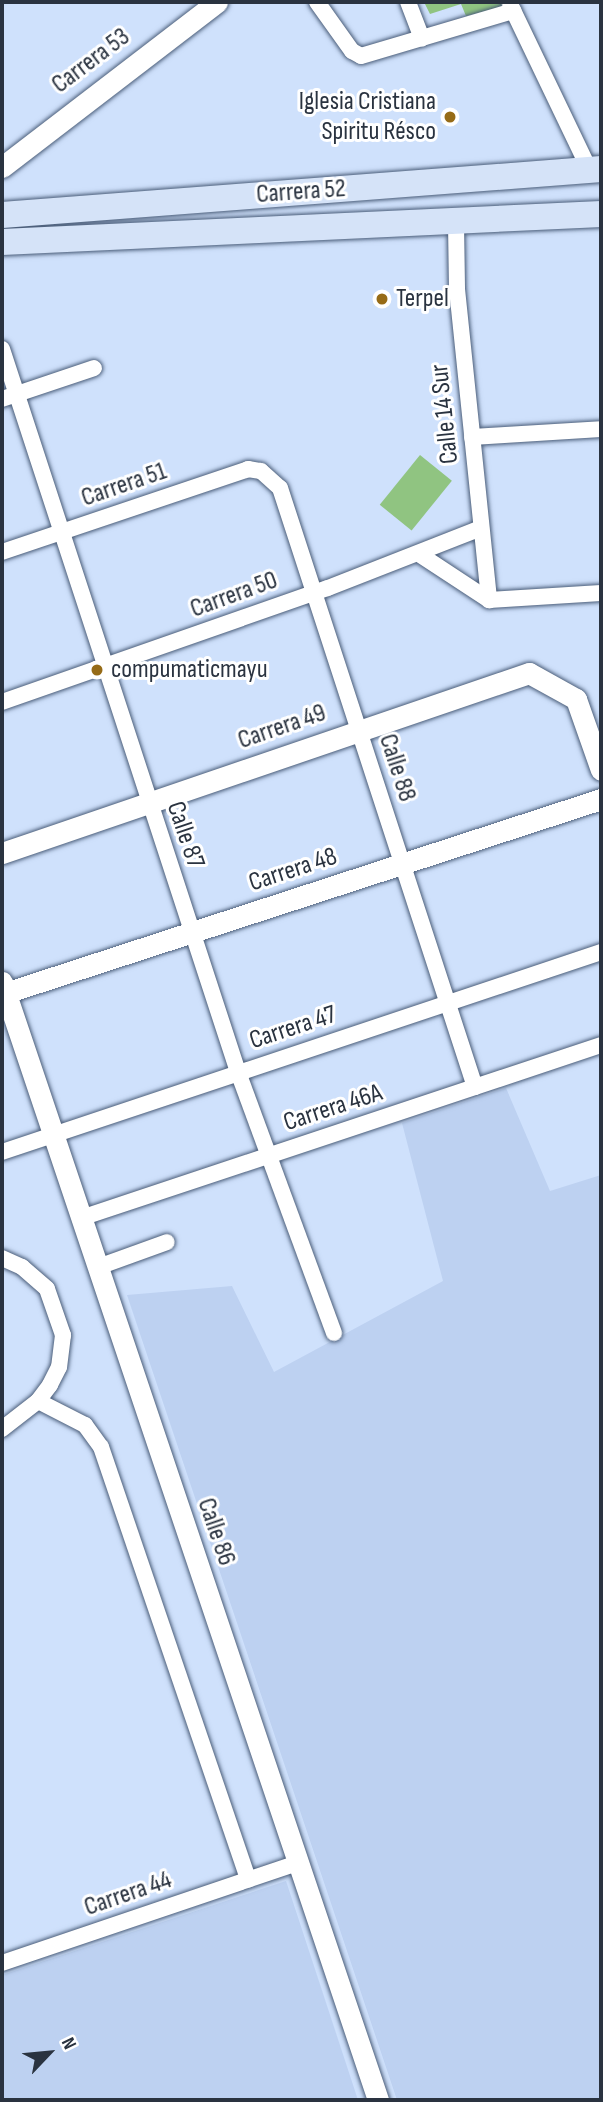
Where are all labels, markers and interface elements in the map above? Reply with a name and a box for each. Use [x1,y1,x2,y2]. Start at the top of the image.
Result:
street label: Carrera 53 [46,22,136,100]
place label: Iglesia Cristiana Spiritu Résco [299,86,436,148]
marker: Iglesia Cristiana Spiritu Résco [442,109,458,125]
street label: Carrera 52 [255,173,347,211]
place label: Terpel [396,283,449,315]
marker: Terpel [374,291,390,307]
street label: Calle 14 Sur [424,363,466,465]
street label: Carrera 51 [77,456,171,514]
street label: Carrera 50 [186,565,282,625]
place label: compumaticmayu [111,654,268,686]
marker: compumaticmayu [89,662,105,678]
street label: Carrera 49 [234,697,330,757]
street label: Calle 88 [371,730,423,806]
street label: Calle 87 [159,798,211,872]
street label: Carrera 48 [245,841,341,899]
street label: Carrera 47 [246,999,340,1057]
street label: Carrera 46A [280,1077,386,1139]
street label: Calle 86 [190,1494,242,1570]
street label: Carrera 44 [80,1865,176,1923]
north arrow [14,2018,84,2088]
text: N [56,2034,81,2053]

